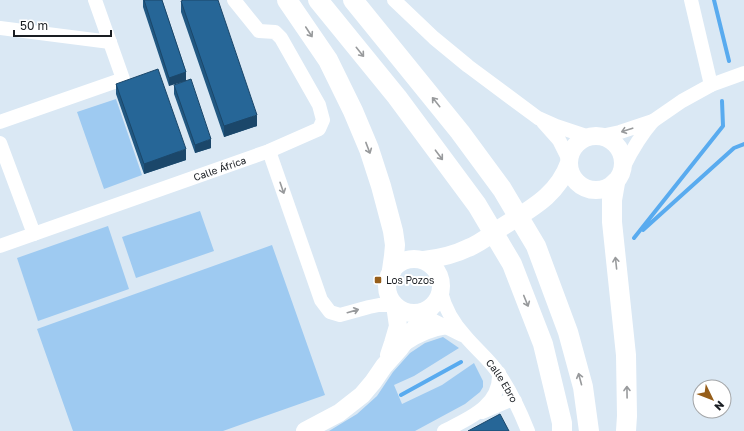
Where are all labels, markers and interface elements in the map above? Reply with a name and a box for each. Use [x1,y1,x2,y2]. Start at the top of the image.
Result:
scale bar [14,12,111,38]
text: 50 m [20,18,48,33]
one-way arrow [306,26,314,38]
one-way arrow [355,47,364,57]
one-way arrow [431,97,440,108]
one-way arrow [621,127,634,134]
one-way arrow [365,141,373,153]
one-way arrow [435,149,444,160]
street label: Calle África [192,154,248,183]
one-way arrow [278,181,286,193]
one-way arrow [613,257,620,270]
place label: Los Pozos [386,274,434,286]
marker: Los Pozos [373,275,383,285]
one-way arrow [523,294,530,306]
one-way arrow [346,307,359,314]
street label: Calle Ebro [484,356,520,404]
one-way arrow [576,373,584,386]
north arrow [692,379,732,419]
one-way arrow [623,386,631,399]
text: N [712,399,727,414]

